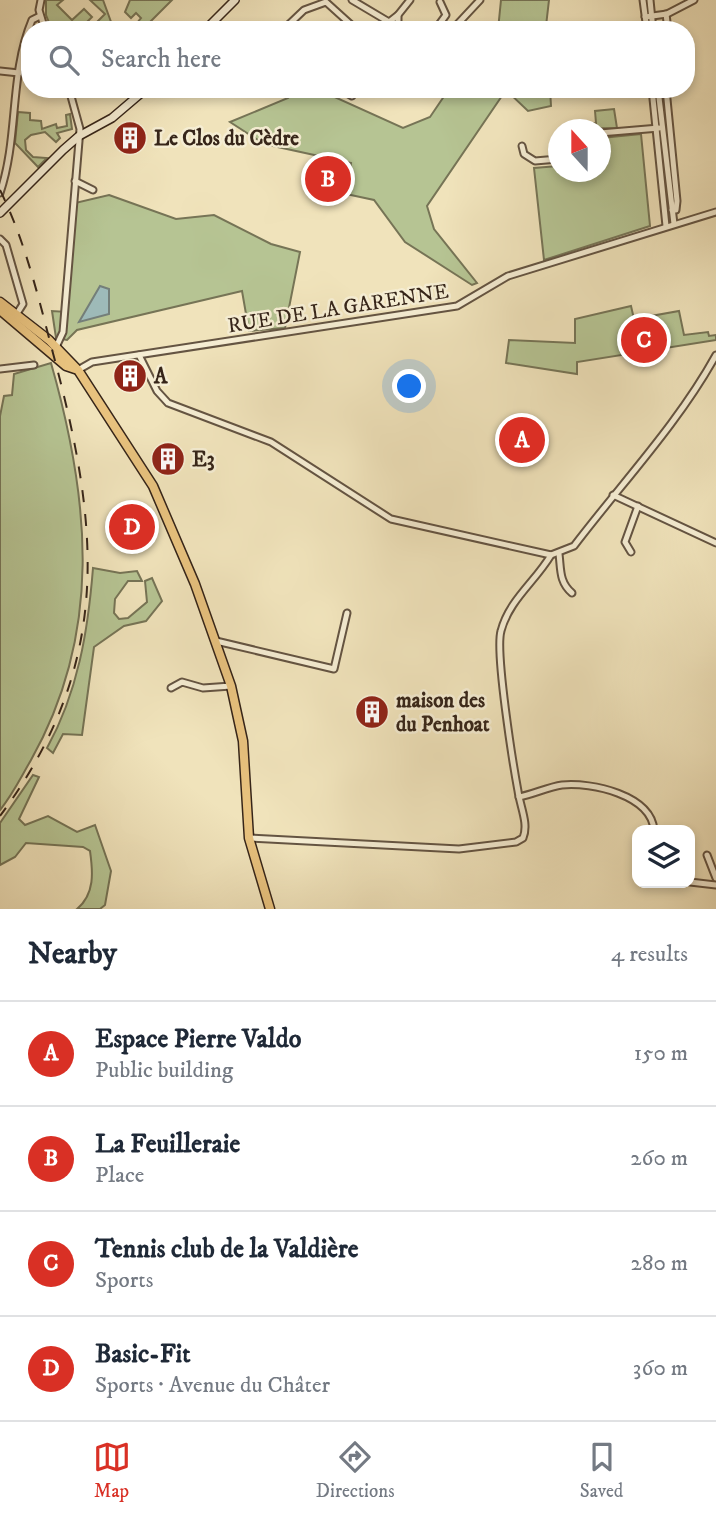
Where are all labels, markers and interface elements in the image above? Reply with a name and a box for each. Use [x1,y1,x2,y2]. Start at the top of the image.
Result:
search box [21,21,695,98]
icon: search [45,41,83,79]
text: Search here [101,43,221,76]
building icon: Le Clos du Cèdre [111,119,149,157]
north arrow [548,119,611,182]
place label: Le Clos du Cèdre [154,126,299,152]
pin: B [305,153,351,205]
street label: RUE DE LA GARENNE [226,279,451,339]
pin: C [621,314,667,366]
building icon: A [111,357,149,395]
place label: A [153,364,168,390]
your location [392,369,426,403]
pin: A [499,414,545,466]
building icon: E3 [149,440,187,478]
place label: E3 [192,447,215,473]
pin: D [109,501,155,553]
place label: maison des du Penhoat [396,688,490,738]
building icon: maison des du Penhoat [353,693,391,731]
map controls [632,825,695,888]
button: layers [632,825,695,888]
text: Nearby [28,936,117,973]
text: 4 results [611,940,688,969]
text: Espace Pierre Valdo [95,1023,301,1056]
text: A [44,1039,58,1068]
text: 150 m [634,1039,688,1068]
text: Public building [95,1056,233,1085]
text: La Feuilleraie [95,1128,240,1161]
text: B [44,1144,58,1173]
text: 260 m [630,1144,688,1173]
text: Place [95,1161,144,1190]
text: Tennis club de la Valdière [95,1233,359,1266]
text: C [43,1249,59,1278]
text: 280 m [631,1249,688,1278]
text: Sports [95,1266,153,1295]
text: Basic-Fit [95,1338,191,1371]
text: D [42,1354,60,1383]
text: 360 m [633,1354,688,1383]
text: Sports · Avenue du Châter [95,1371,330,1400]
tab: Map [93,1438,131,1503]
tab: Directions [316,1438,395,1503]
tab: Saved [580,1438,623,1503]

